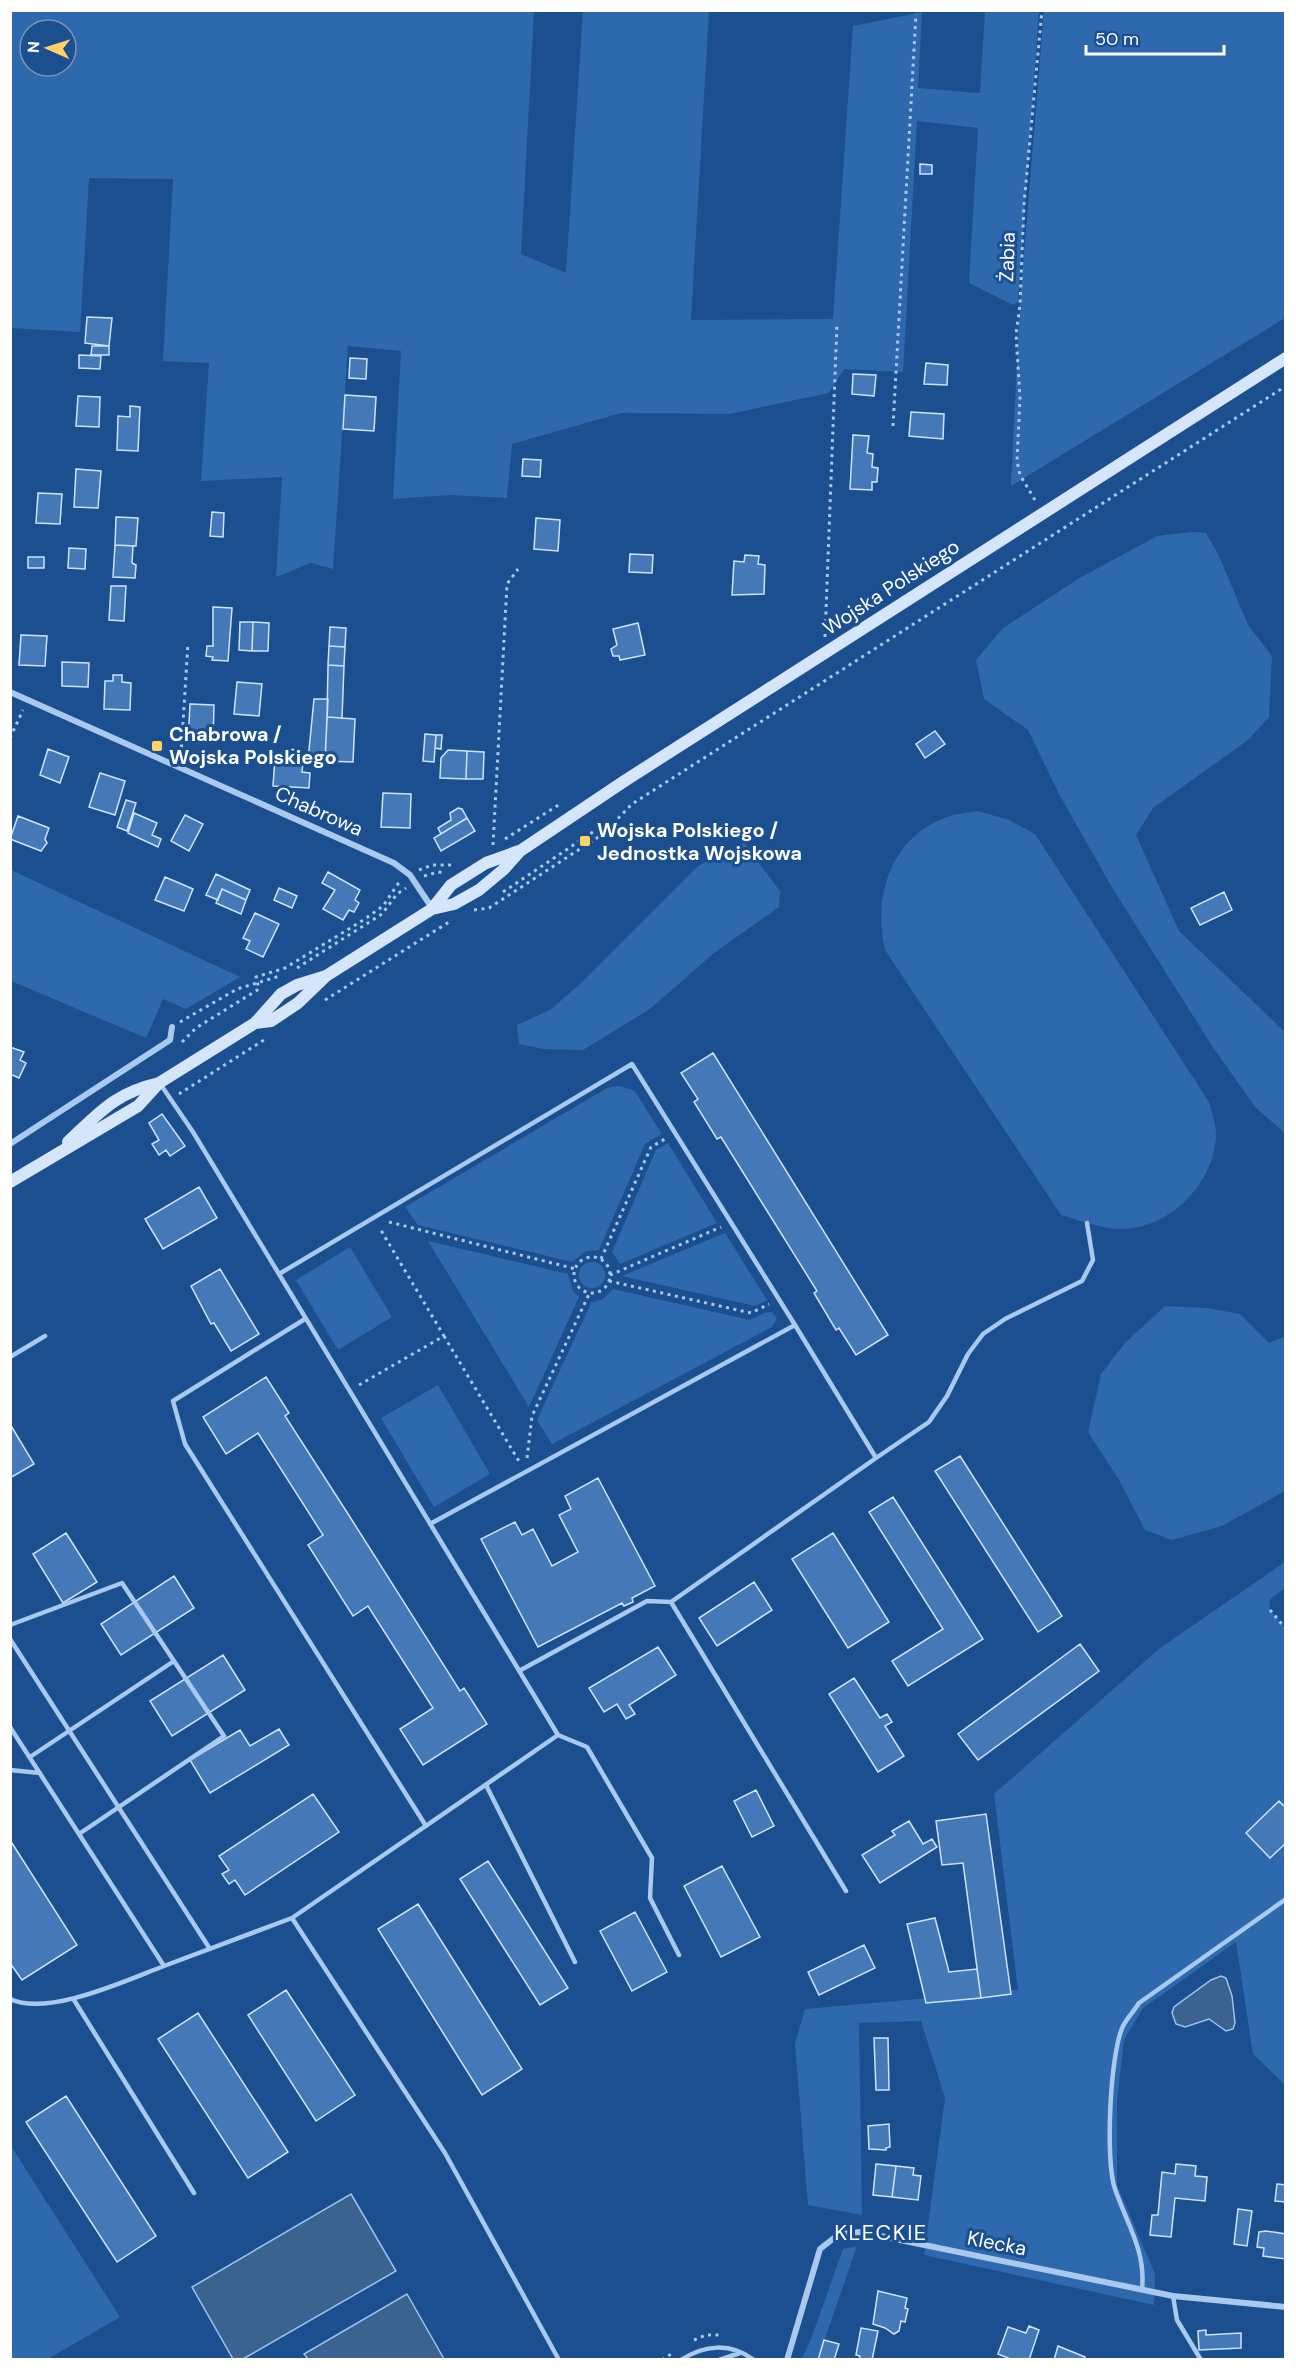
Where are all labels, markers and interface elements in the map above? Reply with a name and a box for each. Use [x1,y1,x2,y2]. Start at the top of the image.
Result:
north arrow [18,18,78,78]
scale bar [1086,18,1224,56]
text: 50 m [1095,27,1139,51]
text: N [23,41,44,54]
street label: Żabia [993,232,1021,282]
street label: Wojska Polskiego [818,533,964,641]
place label: Chabrowa / Wojska Polskiego [169,721,337,770]
marker: Chabrowa / Wojska Polskiego [150,739,164,753]
street label: Chabrowa [271,780,367,842]
place label: Wojska Polskiego / Jednostka Wojskowa [597,817,802,866]
marker: Wojska Polskiego / Jednostka Wojskowa [578,834,592,848]
district label: KLECKIE [834,2218,928,2247]
street label: Klecka [965,2225,1029,2261]

